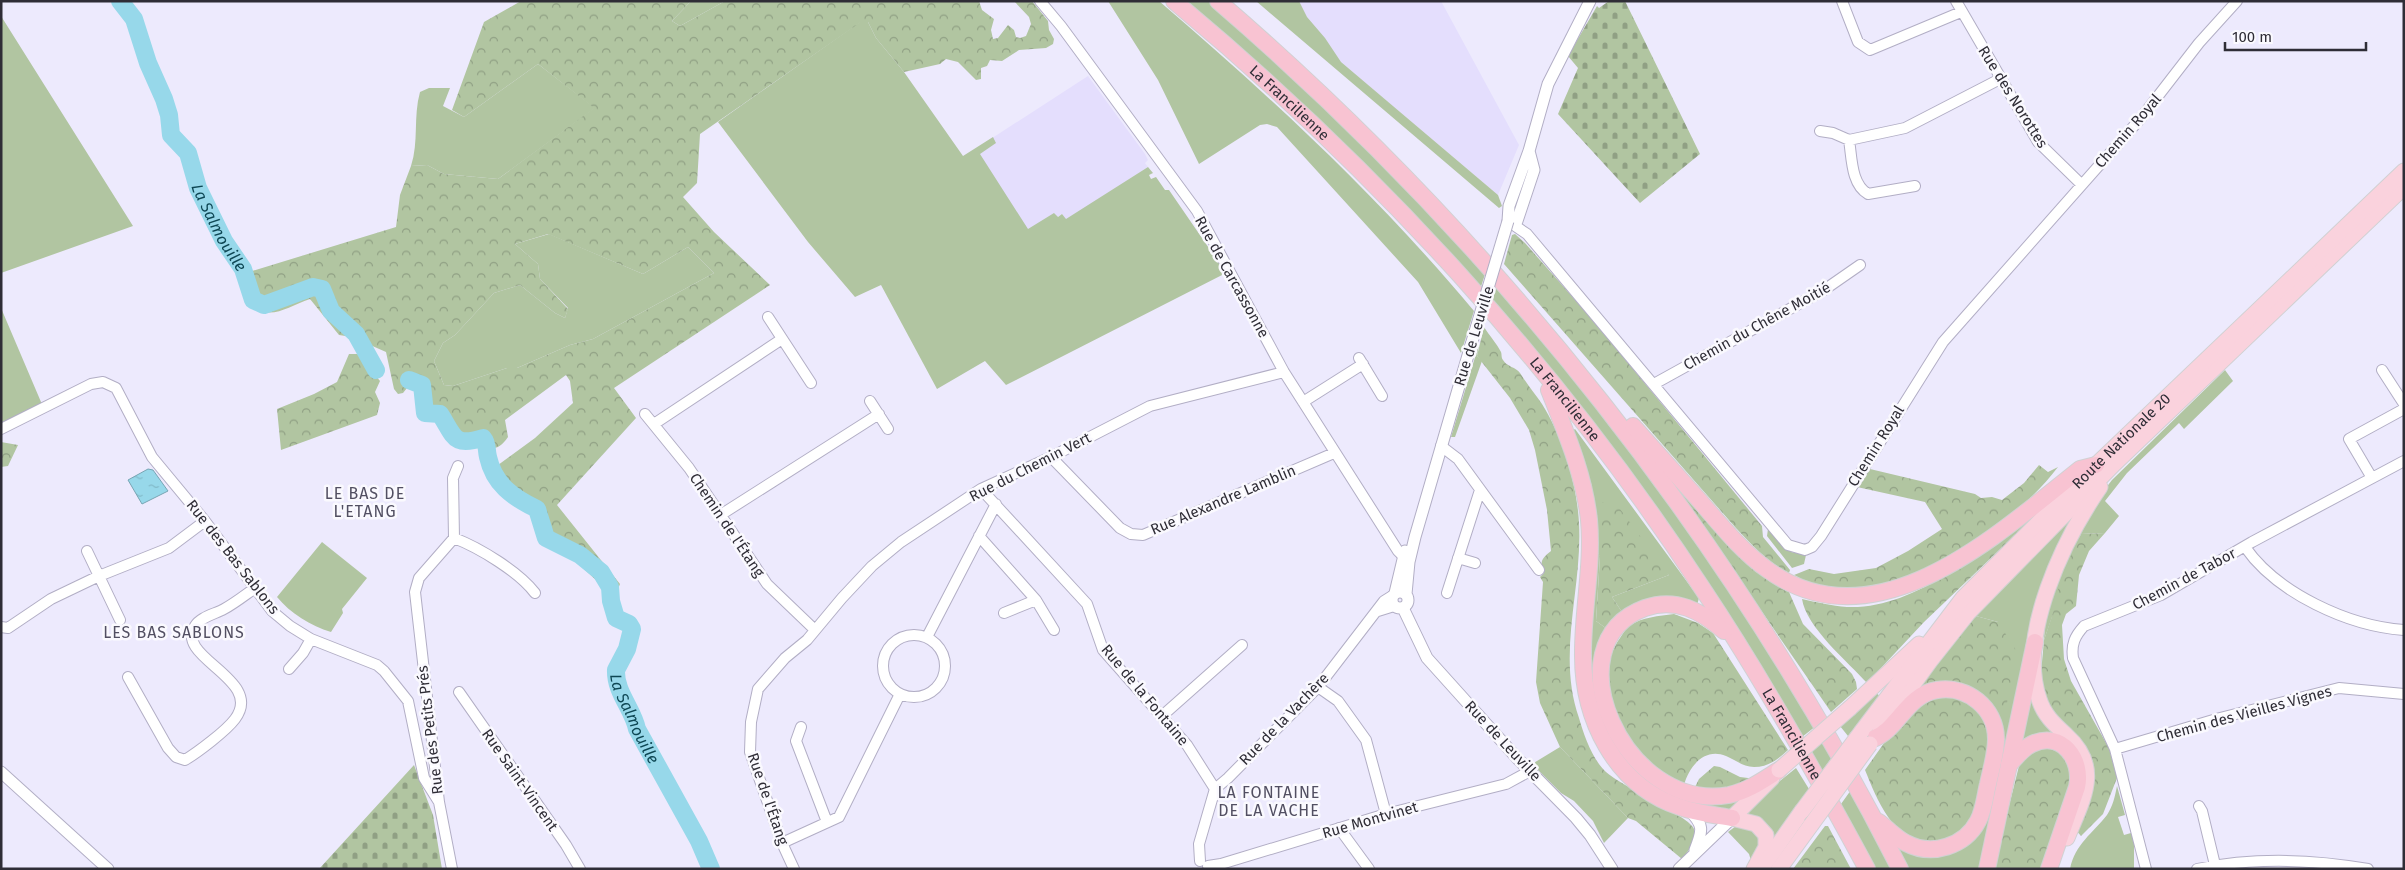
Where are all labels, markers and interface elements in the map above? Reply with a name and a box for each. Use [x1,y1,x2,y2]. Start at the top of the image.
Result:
scale bar [2225,20,2366,52]
text: 100 m [2232,28,2272,46]
street label: Rue des Norottes [1974,43,2052,151]
street label: La Francilienne [1246,61,1333,144]
street label: Chemin Royal [2091,90,2165,172]
water label: La Salmouille [188,182,251,275]
street label: Rue de Carcassonne [1191,213,1273,341]
street label: Chemin du Chêne Moitié [1680,278,1834,374]
street label: Rue de Leuville [1450,284,1498,388]
street label: La Francilienne [1526,354,1604,445]
street label: Route Nationale 20 [2068,390,2174,493]
street label: Chemin Royal [1844,402,1908,490]
street label: Rue du Chemin Vert [966,428,1094,505]
street label: Rue Alexandre Lamblin [1148,461,1298,539]
street label: Chemin de l'Étang [686,470,769,581]
district label: LE BAS DE L'ETANG [325,484,405,521]
street label: Rue des Bas Sablons [183,496,283,618]
street label: Chemin de Tabor [2129,544,2239,614]
district label: LES BAS SABLONS [103,623,245,642]
street label: Rue de la Fontaine [1097,641,1193,749]
street label: Rue des Petits Prés [413,665,447,795]
street label: Rue de la Vachère [1235,669,1333,769]
water label: La Salmouille [606,673,664,767]
street label: Chemin des Vieilles Vignes [2155,682,2333,746]
street label: La Francilienne [1758,685,1825,783]
street label: Rue de Leuville [1461,697,1545,785]
street label: Rue Saint-Vincent [478,726,562,835]
street label: Rue de l'Étang [744,750,792,848]
district label: LA FONTAINE DE LA VACHE [1218,783,1320,820]
street label: Rue Montvinet [1320,798,1420,842]

